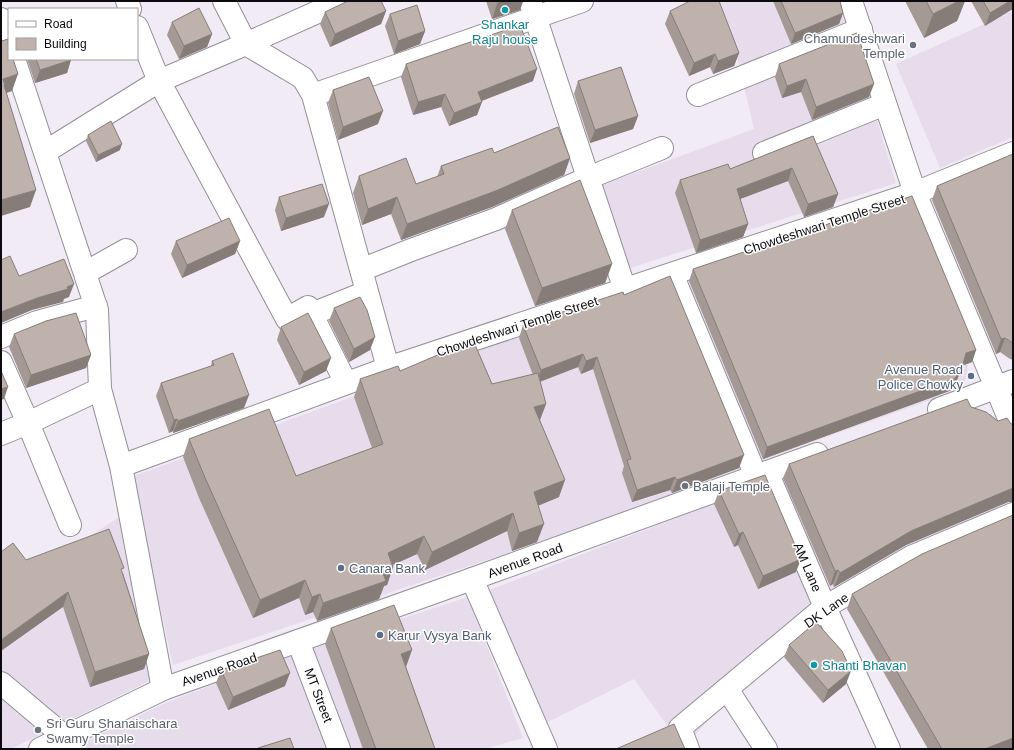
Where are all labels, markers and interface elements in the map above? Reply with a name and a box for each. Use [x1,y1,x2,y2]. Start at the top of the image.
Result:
marker: Shankar Raju house [500,5,510,15]
legend [8,8,138,60]
text: Road [44,17,73,31]
place label: Shankar Raju house [472,17,538,47]
place label: Chamundeshwari Temple [804,31,905,61]
text: Building [44,37,87,51]
marker: Chamundeshwari Temple [908,40,918,50]
street label: Chowdeshwari Temple Street [742,191,907,258]
street label: Chowdeshwari Temple Street [435,293,600,360]
place label: Avenue Road Police Chowky [878,362,963,392]
marker: Avenue Road Police Chowky [966,371,976,381]
place label: Balaji Temple [693,479,770,494]
marker: Balaji Temple [680,481,690,491]
street label: Avenue Road [486,540,565,581]
street label: AM Lane [790,540,825,594]
place label: Canara Bank [349,561,425,576]
marker: Canara Bank [336,563,346,573]
street label: DK Lane [801,590,851,631]
place label: Karur Vysya Bank [388,628,492,643]
marker: Karur Vysya Bank [375,630,385,640]
street label: Avenue Road [180,650,259,689]
place label: Shanti Bhavan [822,658,907,673]
marker: Shanti Bhavan [809,660,819,670]
street label: MT Street [301,666,336,725]
place label: Sri Guru Shanaischara Swamy Temple [46,716,178,746]
marker: Sri Guru Shanaischara Swamy Temple [33,725,43,735]

